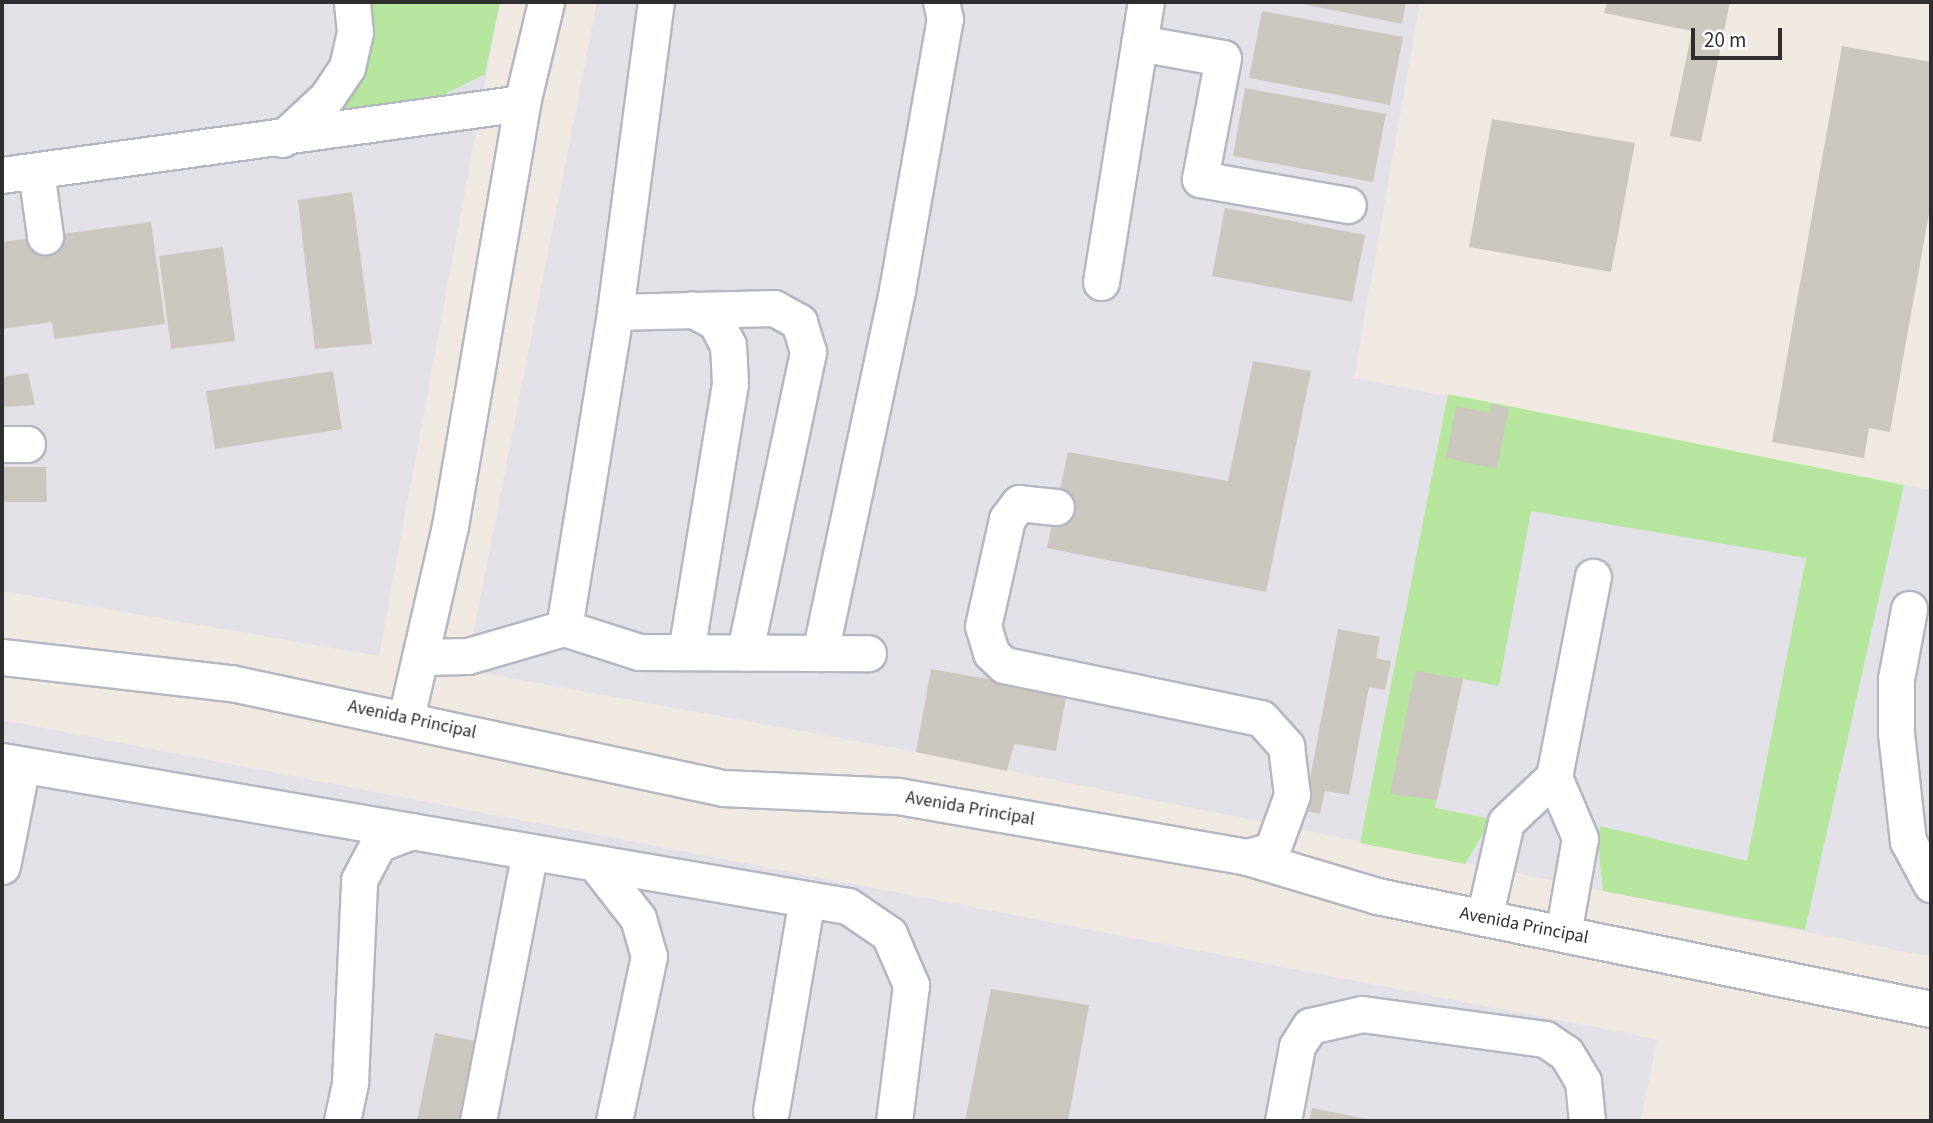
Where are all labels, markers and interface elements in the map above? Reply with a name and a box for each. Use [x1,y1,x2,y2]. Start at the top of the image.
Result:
scale bar [1695,14,1786,58]
text: 20 m [1704,25,1746,55]
street label: Avenida Principal [346,696,478,744]
street label: Avenida Principal [904,787,1036,831]
street label: Avenida Principal [1458,903,1590,949]

